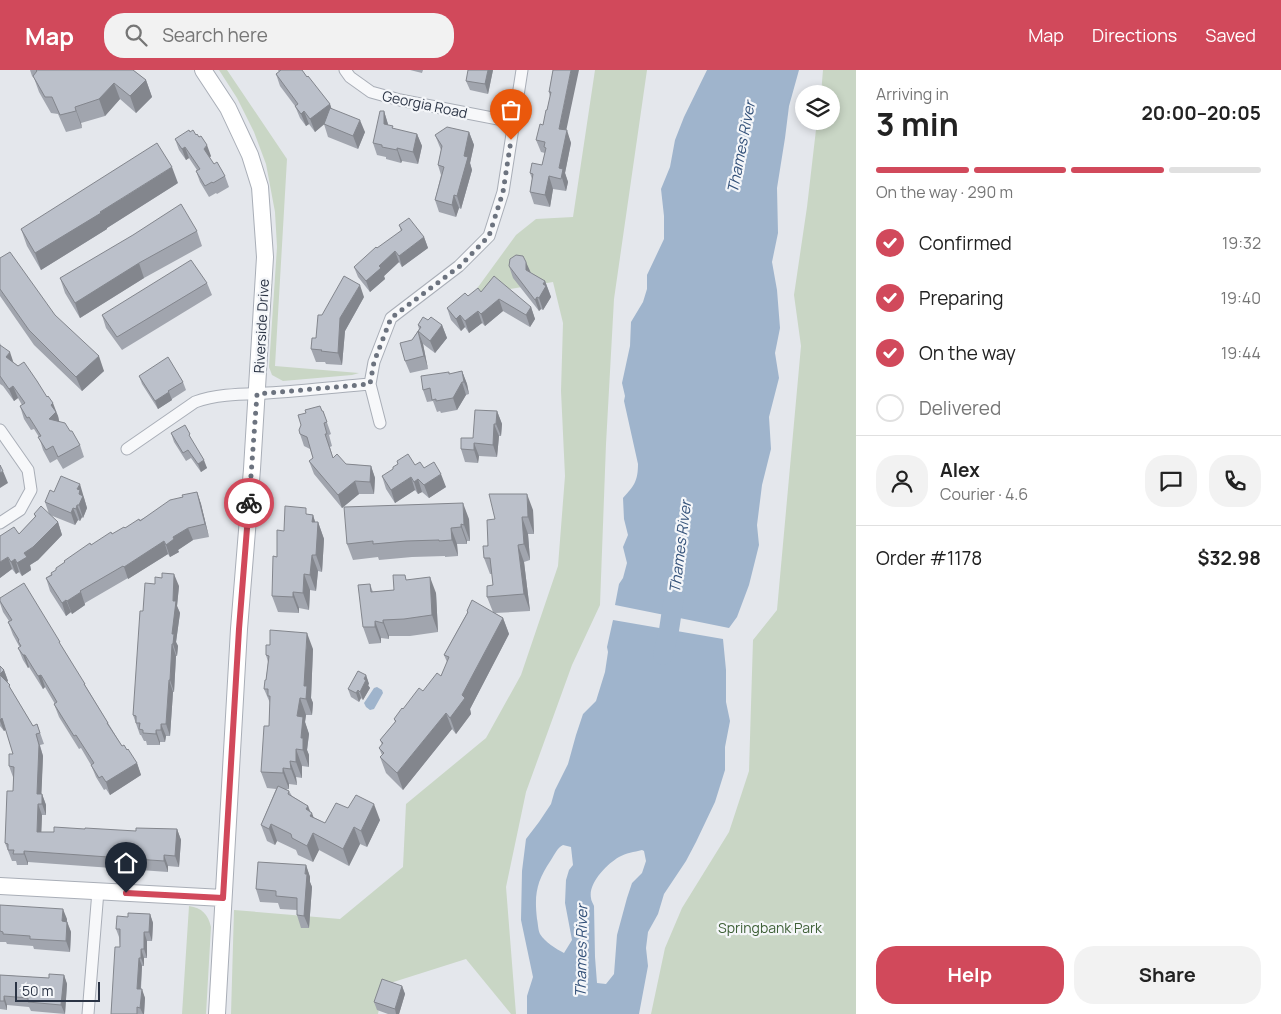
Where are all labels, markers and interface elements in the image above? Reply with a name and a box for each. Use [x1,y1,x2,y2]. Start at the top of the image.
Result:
search box [104,13,454,58]
text: Map [25,19,74,52]
icon: search [122,21,150,49]
text: Search here [162,22,268,48]
text: Map [1028,23,1064,47]
text: Directions [1092,23,1177,47]
text: Saved [1205,23,1256,47]
text: Arriving in [876,83,949,105]
map controls [795,85,840,130]
button: layers [795,85,840,130]
street label: Georgia Road [381,86,469,122]
pin [490,89,532,140]
icon: bag [497,96,525,124]
water label: Thames River [722,97,761,195]
text: 20:00–20:05 [1141,100,1261,126]
text: 3 min [876,102,959,146]
text: On the way · 290 m [876,181,1013,203]
icon: check [876,229,904,257]
text: Confirmed [919,230,1012,256]
text: 19:32 [1222,232,1261,254]
street label: Riverside Drive [249,278,273,374]
icon: check [876,284,904,312]
text: Preparing [919,285,1004,311]
text: 19:40 [1221,287,1261,309]
icon: check [876,339,904,367]
text: On the way [919,340,1016,366]
text: 19:44 [1221,342,1261,364]
text: Delivered [919,395,1001,421]
button: person [876,455,928,507]
button: chat [1145,455,1197,507]
button: phone [1209,455,1261,507]
text: Alex [940,457,980,483]
courier [224,478,274,528]
text: Courier · 4.6 [940,483,1028,505]
icon: bike [235,489,263,517]
water label: Thames River [664,497,696,594]
text: Order #1178 [876,545,982,571]
text: $32.98 [1197,545,1261,571]
pin [105,842,147,893]
icon: home [112,849,140,877]
water label: Thames River [570,902,592,998]
park label: Springbank Park [718,918,823,937]
button: Help [876,946,1064,1004]
button: Share [1074,946,1261,1004]
scale bar [15,979,100,1002]
text: 50 m [22,981,53,1000]

